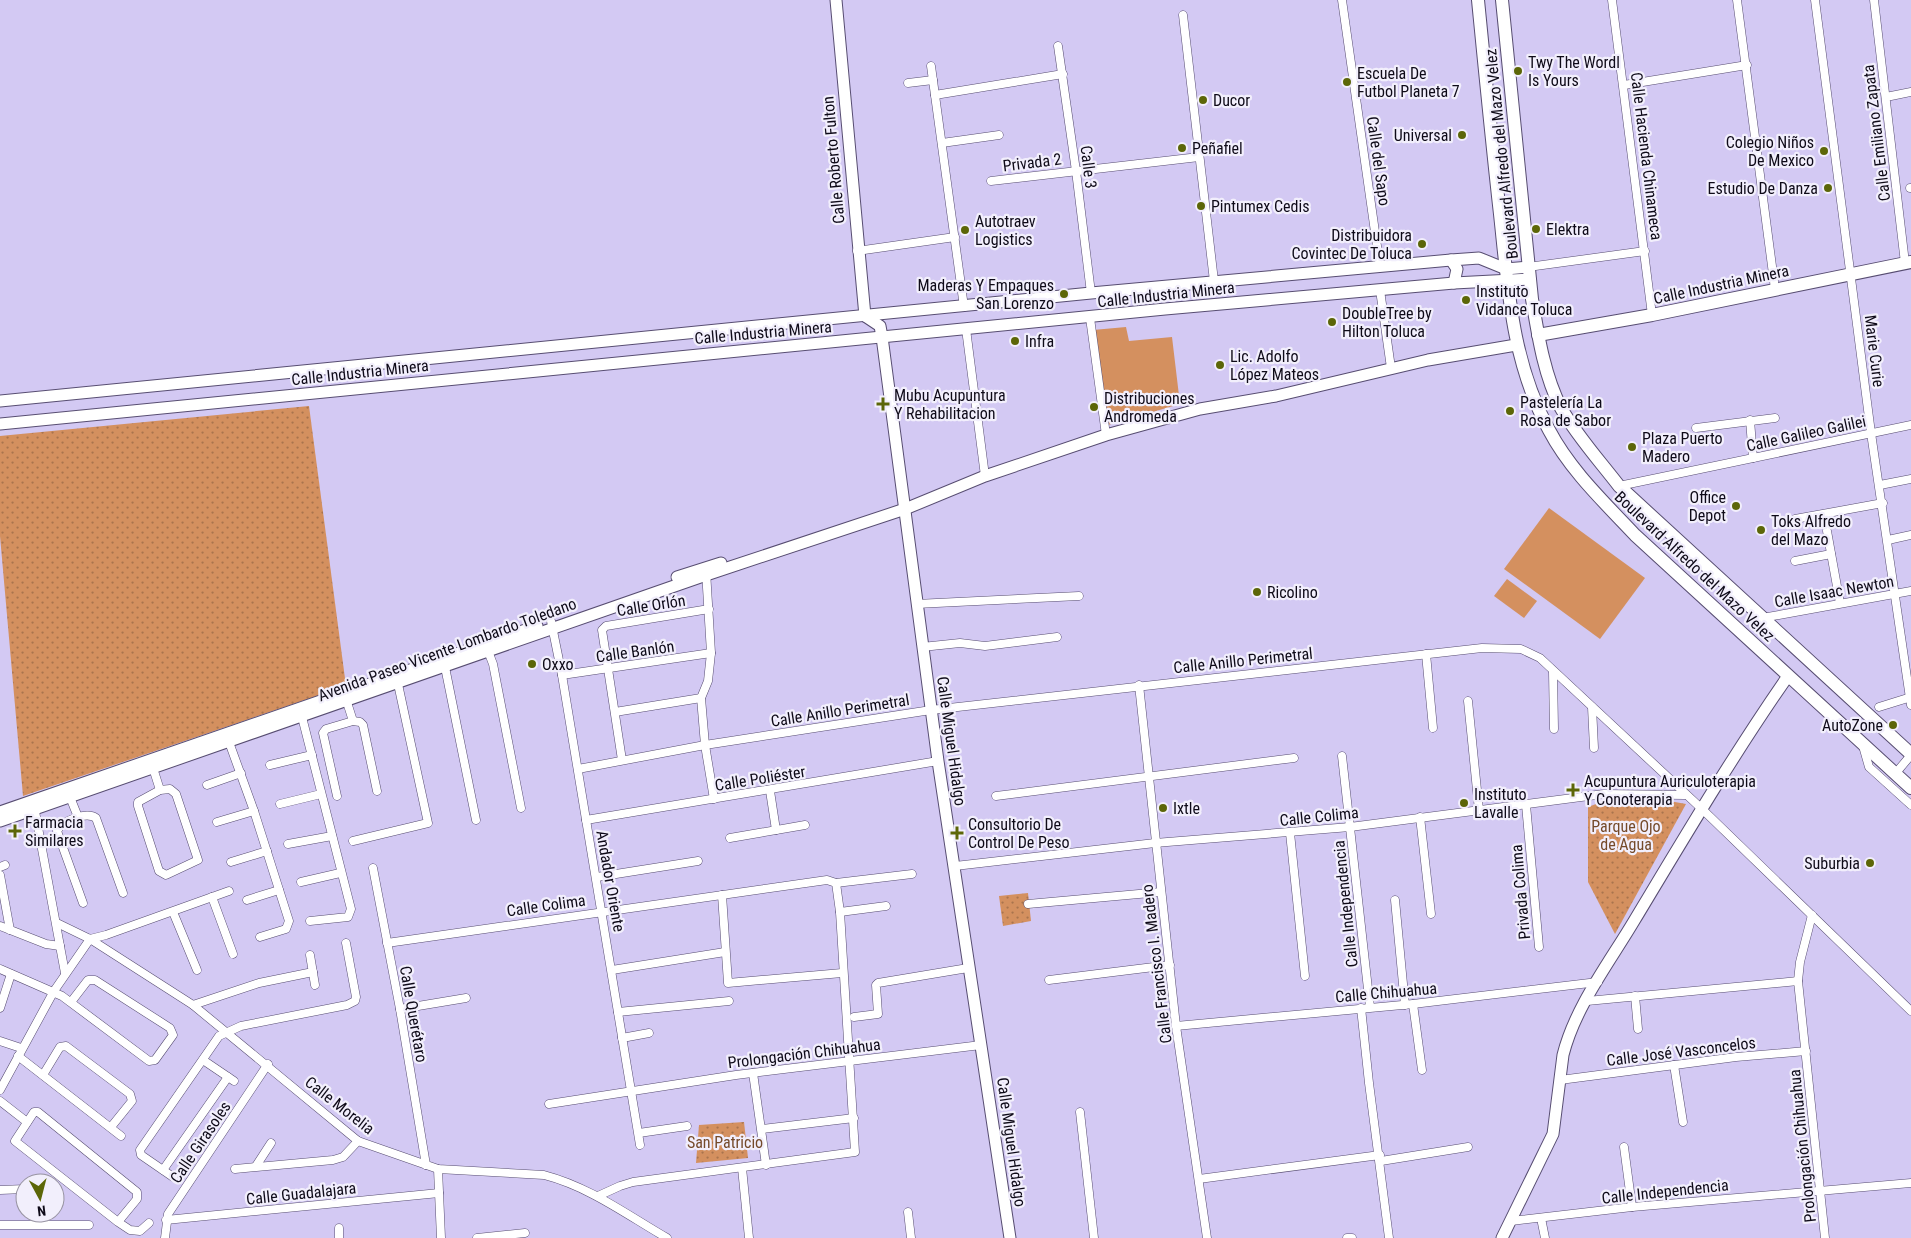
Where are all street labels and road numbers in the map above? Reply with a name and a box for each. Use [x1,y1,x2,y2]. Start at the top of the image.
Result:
street label: Boulevard Alfredo del Mazo Velez [1481,48,1522,260]
street label: Calle Emiliano Zapata [1859,64,1894,202]
street label: Calle Hacienda Chinameca [1627,71,1666,241]
street label: Calle Roberto Fulton [818,95,849,225]
street label: Calle del Sapo [1363,115,1394,207]
street label: Calle 3 [1076,144,1101,190]
street label: Privada 2 [1002,149,1063,176]
street label: Calle Industria Minera [1652,261,1790,308]
street label: Calle Industria Minera [1097,278,1236,311]
street label: Marie Curie [1861,314,1888,388]
street label: Calle Industria Minera [694,317,833,348]
street label: Calle Industria Minera [291,356,430,389]
street label: Calle Galileo Galilei [1745,412,1868,455]
street label: Boulevard Alfredo del Mazo Velez [1611,487,1779,645]
street label: Calle Isaac Newton [1773,572,1895,611]
street label: Calle Orlón [615,591,687,620]
street label: Avenida Paseo Vicente Lombardo Toledano [315,594,579,705]
street label: Calle Banlón [595,637,675,666]
street label: Calle Anillo Perimetral [1172,644,1314,677]
street label: Calle Miguel Hidalgo [933,675,970,807]
street label: Calle Anillo Perimetral [769,690,911,731]
street label: Calle Poliéster [714,762,807,795]
street label: Calle Colima [1279,803,1360,830]
street label: Andador Oriente [592,829,629,933]
street label: Calle Independencia [1329,840,1362,968]
street label: Privada Colima [1507,844,1534,940]
street label: Calle Francisco I. Madero [1137,883,1176,1045]
street label: Calle Colima [505,891,587,920]
street label: Calle Querétaro [396,964,431,1064]
street label: Calle Chihuahua [1334,979,1438,1006]
street label: Calle José Vasconcelos [1605,1033,1757,1070]
street label: Prolongación Chihuahua [727,1035,882,1072]
street label: Prolongación Chihuahua [1785,1068,1820,1223]
street label: Calle Morelia [301,1072,378,1138]
street label: Calle Miguel Hidalgo [993,1076,1030,1208]
street label: Calle Girasoles [166,1098,235,1187]
street label: Calle Independencia [1601,1175,1729,1208]
street label: Calle Guadalajara [245,1178,357,1209]

